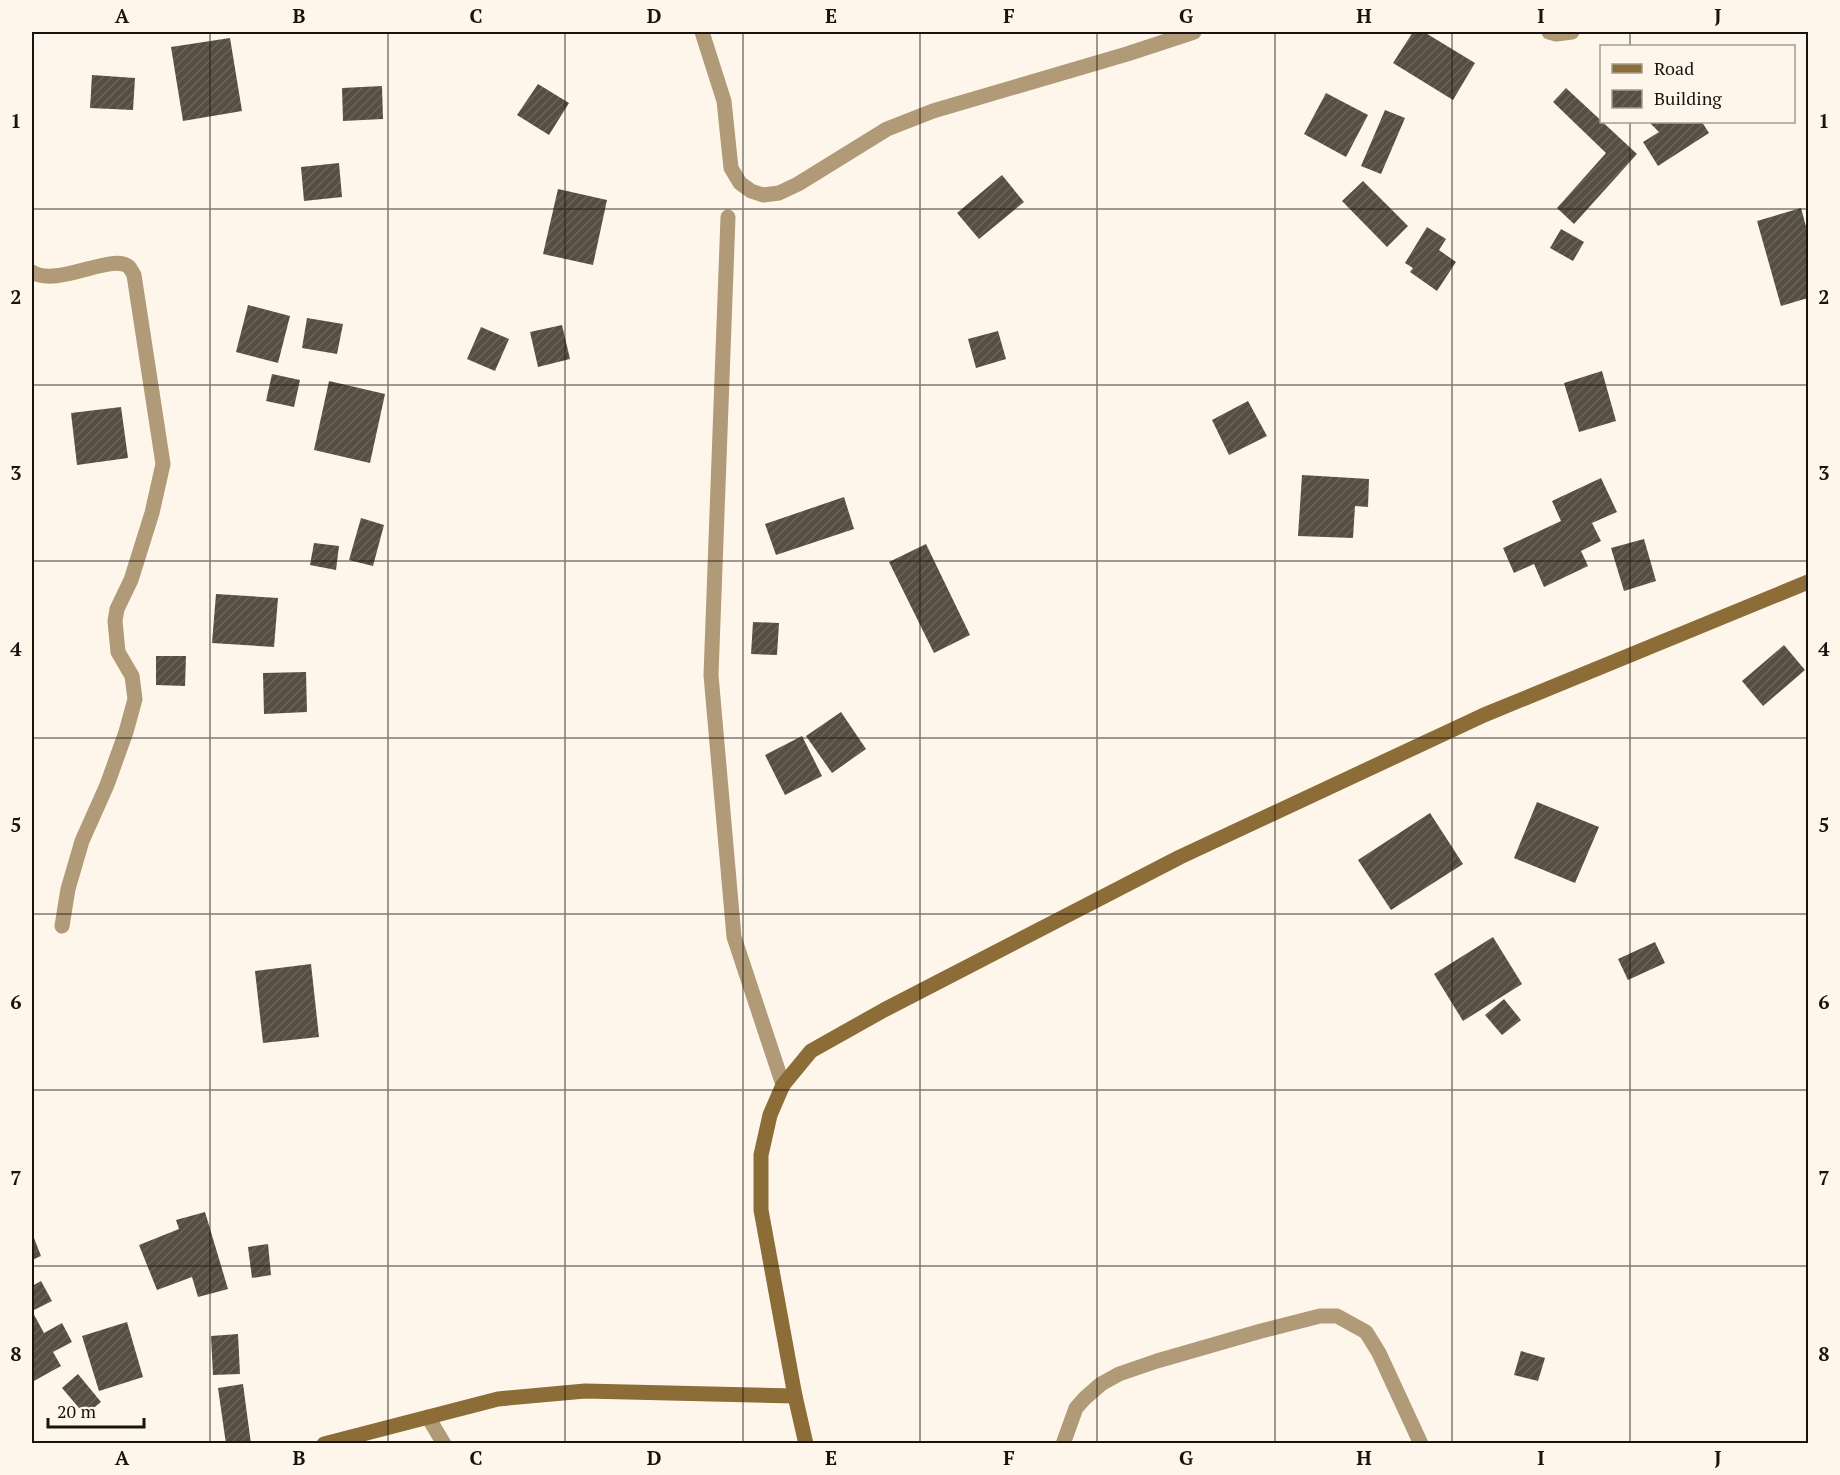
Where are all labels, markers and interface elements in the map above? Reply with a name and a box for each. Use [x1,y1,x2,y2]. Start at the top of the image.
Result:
text: A [115,2,130,29]
text: B [293,2,306,29]
text: C [469,2,483,29]
text: D [647,2,661,29]
text: E [825,2,837,29]
text: F [1003,2,1015,29]
text: G [1179,2,1193,29]
text: H [1356,2,1372,29]
text: I [1537,2,1545,29]
text: J [1714,2,1722,29]
legend [1600,45,1795,123]
text: Road [1654,56,1694,80]
text: Building [1654,86,1722,110]
text: 1 [10,107,22,134]
text: 1 [1818,107,1830,134]
text: 2 [10,283,22,310]
text: 2 [1818,283,1830,310]
text: 3 [10,459,22,486]
text: 3 [1818,459,1830,486]
text: 4 [10,635,22,662]
text: 4 [1818,635,1830,662]
text: 5 [10,811,22,838]
text: 5 [1818,811,1830,838]
text: 6 [10,988,22,1015]
text: 6 [1818,988,1830,1015]
text: 7 [10,1164,22,1191]
text: 7 [1818,1164,1830,1191]
text: 8 [10,1340,22,1367]
text: 8 [1818,1340,1830,1367]
scale bar [48,1391,144,1429]
text: 20 m [57,1399,97,1423]
text: A [115,1444,130,1471]
text: B [293,1444,306,1471]
text: C [469,1444,483,1471]
text: D [647,1444,661,1471]
text: E [825,1444,837,1471]
text: F [1003,1444,1015,1471]
text: G [1179,1444,1193,1471]
text: H [1356,1444,1372,1471]
text: I [1537,1444,1545,1471]
text: J [1714,1444,1722,1471]

